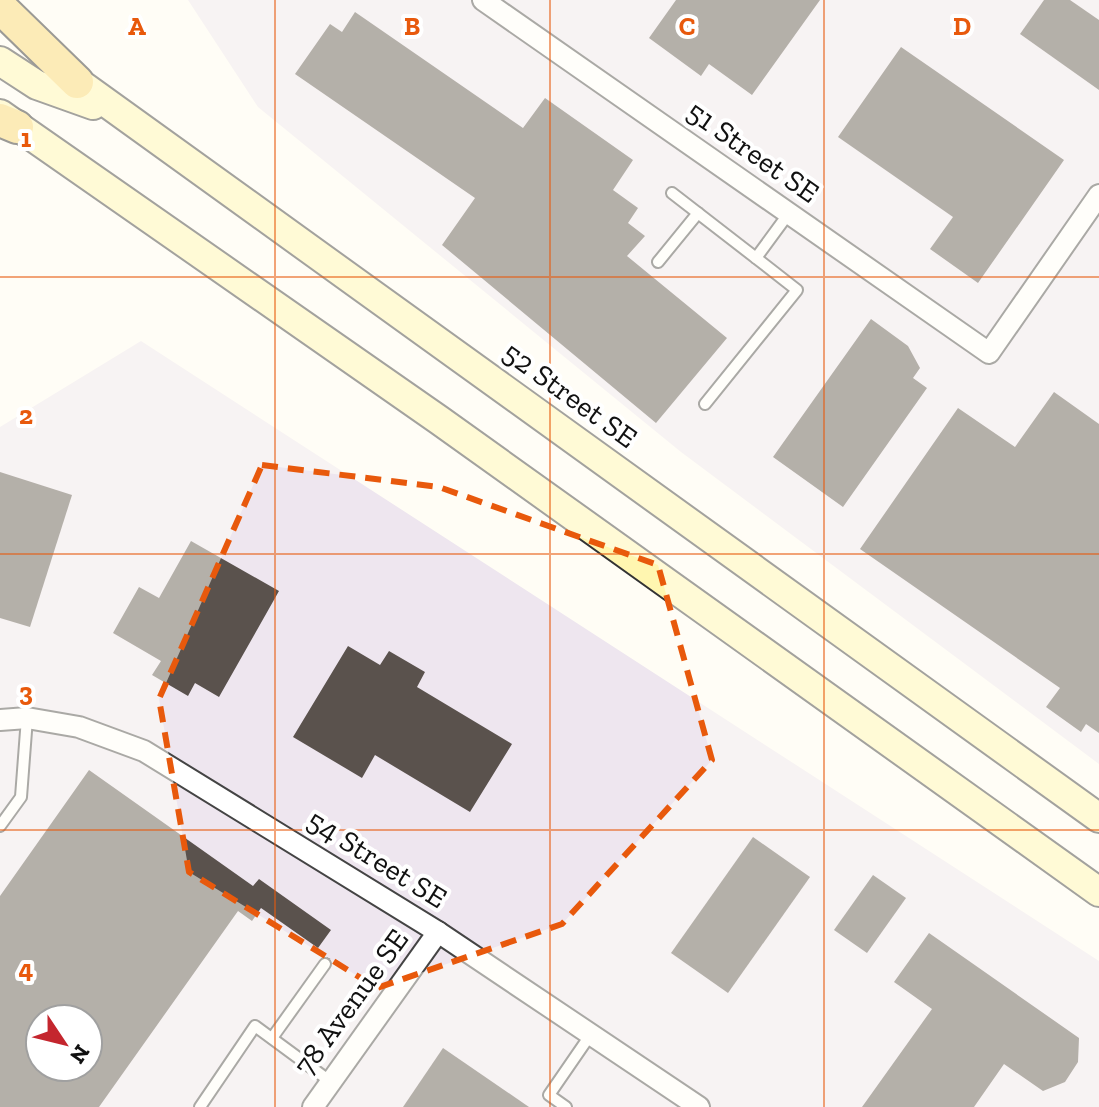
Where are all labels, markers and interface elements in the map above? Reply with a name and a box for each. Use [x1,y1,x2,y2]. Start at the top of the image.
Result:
text: A [128,10,146,42]
text: B [404,10,420,42]
text: C [679,10,695,42]
text: D [953,10,971,42]
street label: 51 Street SE [680,93,826,211]
text: 1 [21,122,32,154]
street label: 52 Street SE [496,334,644,456]
text: 2 [19,399,33,431]
text: 3 [19,676,33,708]
street label: 54 Street SE [301,802,453,916]
street label: 78 Avenue SE [286,922,416,1082]
text: 4 [19,953,34,985]
north arrow [24,1003,104,1083]
text: N [64,1040,96,1069]

